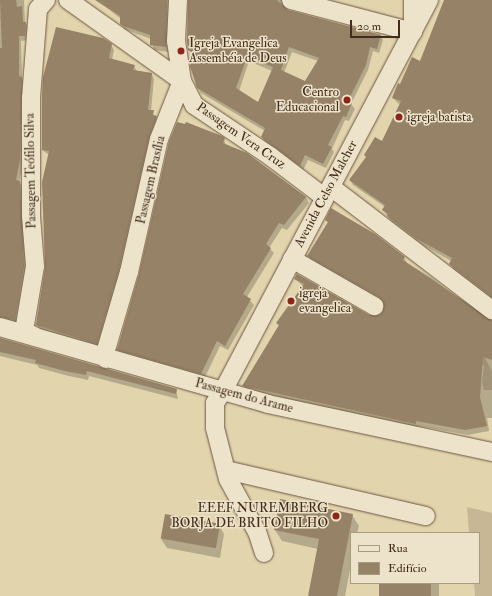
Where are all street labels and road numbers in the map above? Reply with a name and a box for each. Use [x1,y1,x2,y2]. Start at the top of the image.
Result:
street label: Passagem Vera Cruz [193,99,289,173]
street label: Passagem Teófilo Silva [22,113,40,229]
street label: Passagem Brasília [133,134,169,226]
street label: Avenida Celso Malcher [291,138,361,250]
street label: Passagem do Arame [193,375,295,417]

